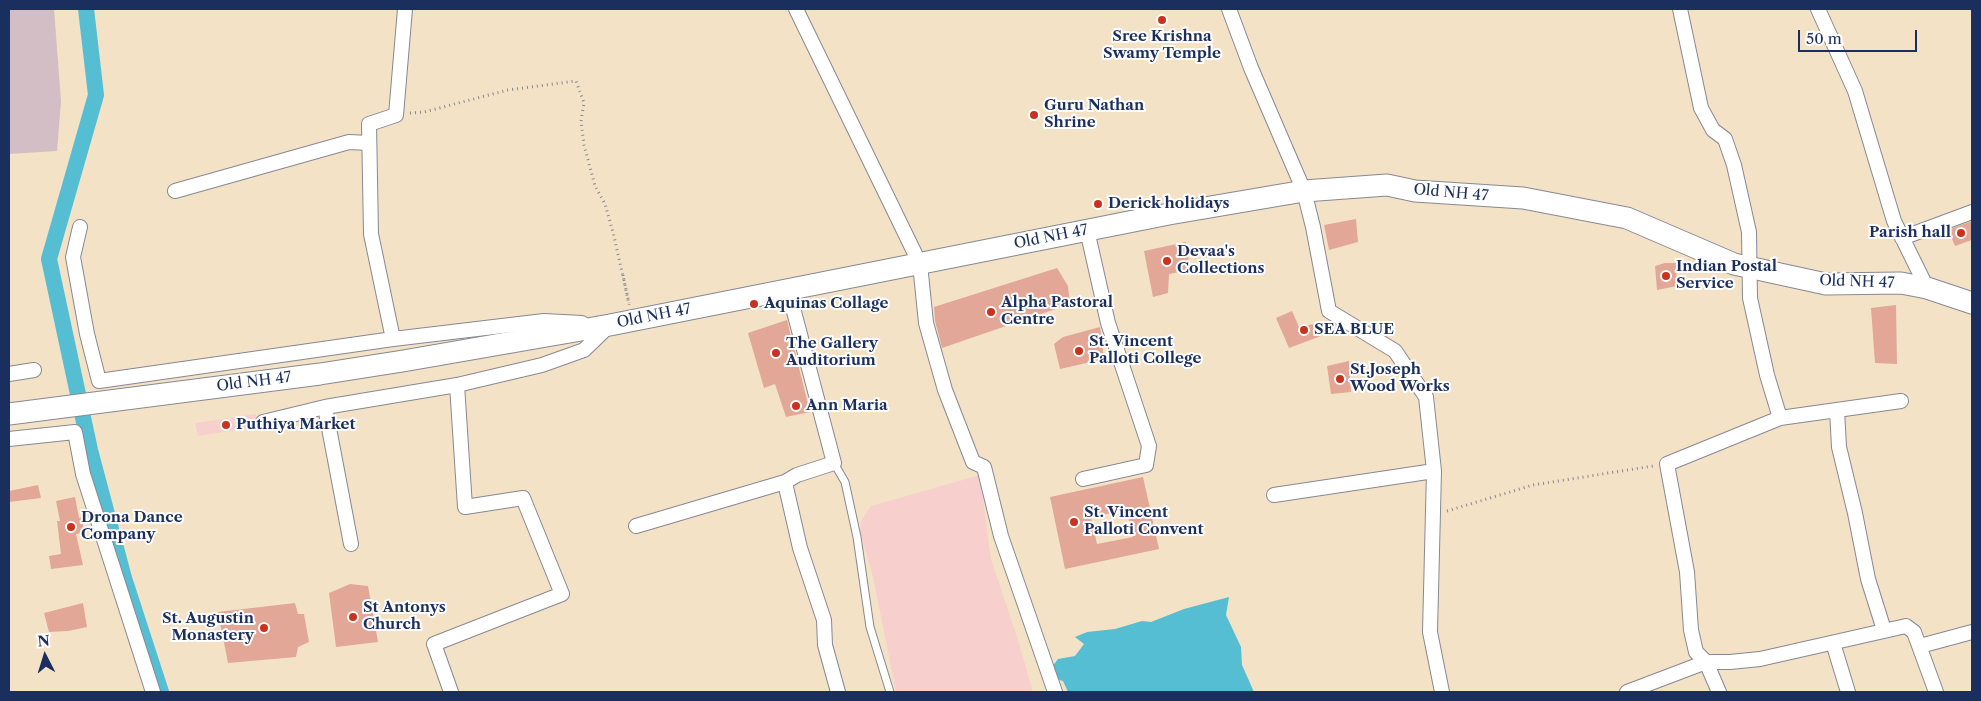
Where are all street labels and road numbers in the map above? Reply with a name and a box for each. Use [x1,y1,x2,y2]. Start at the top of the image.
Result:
street label: Old NH 47 [1413,181,1489,205]
street label: Old NH 47 [1012,221,1090,253]
street label: Old NH 47 [1819,272,1895,292]
street label: Old NH 47 [615,300,693,332]
street label: Old NH 47 [216,368,292,396]

